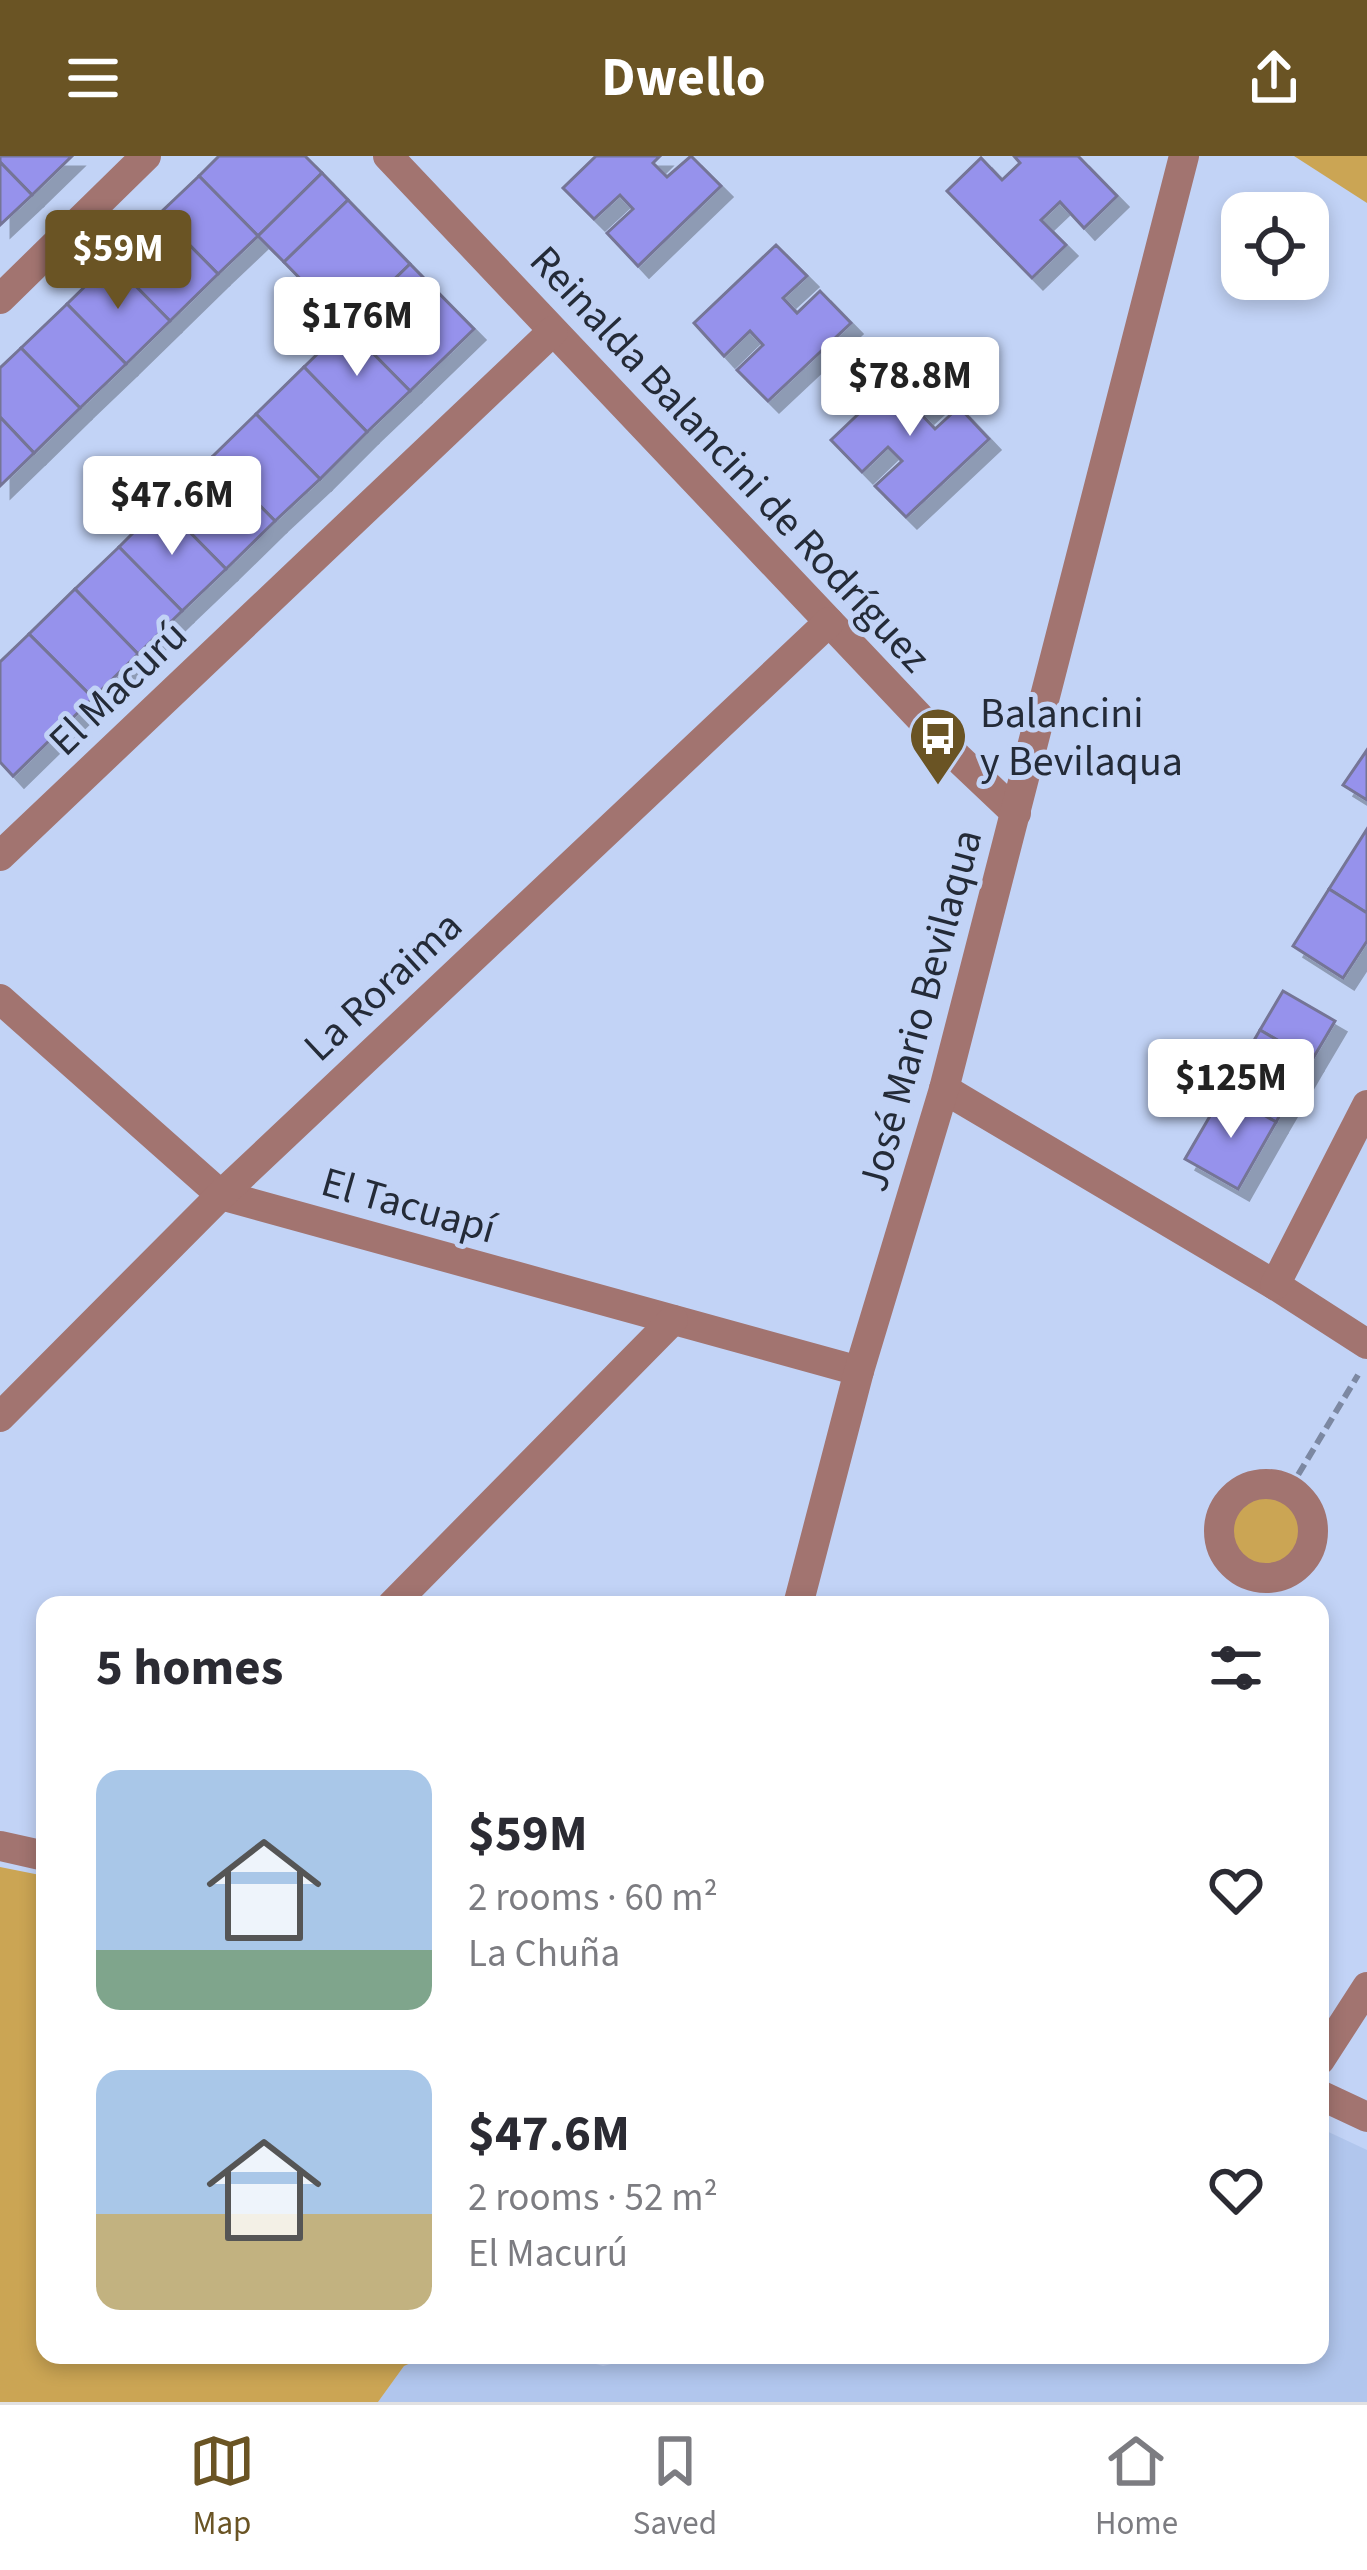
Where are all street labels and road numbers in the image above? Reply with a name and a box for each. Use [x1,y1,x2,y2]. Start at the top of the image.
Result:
street label: Reinalda Balancini de Rodríguez [515,233,944,686]
street label: El Macurú [36,607,201,770]
street label: José Mario Bevilaqua [844,823,998,1198]
street label: La Roraima [291,897,476,1076]
street label: El Tacuapí [314,1152,504,1260]

